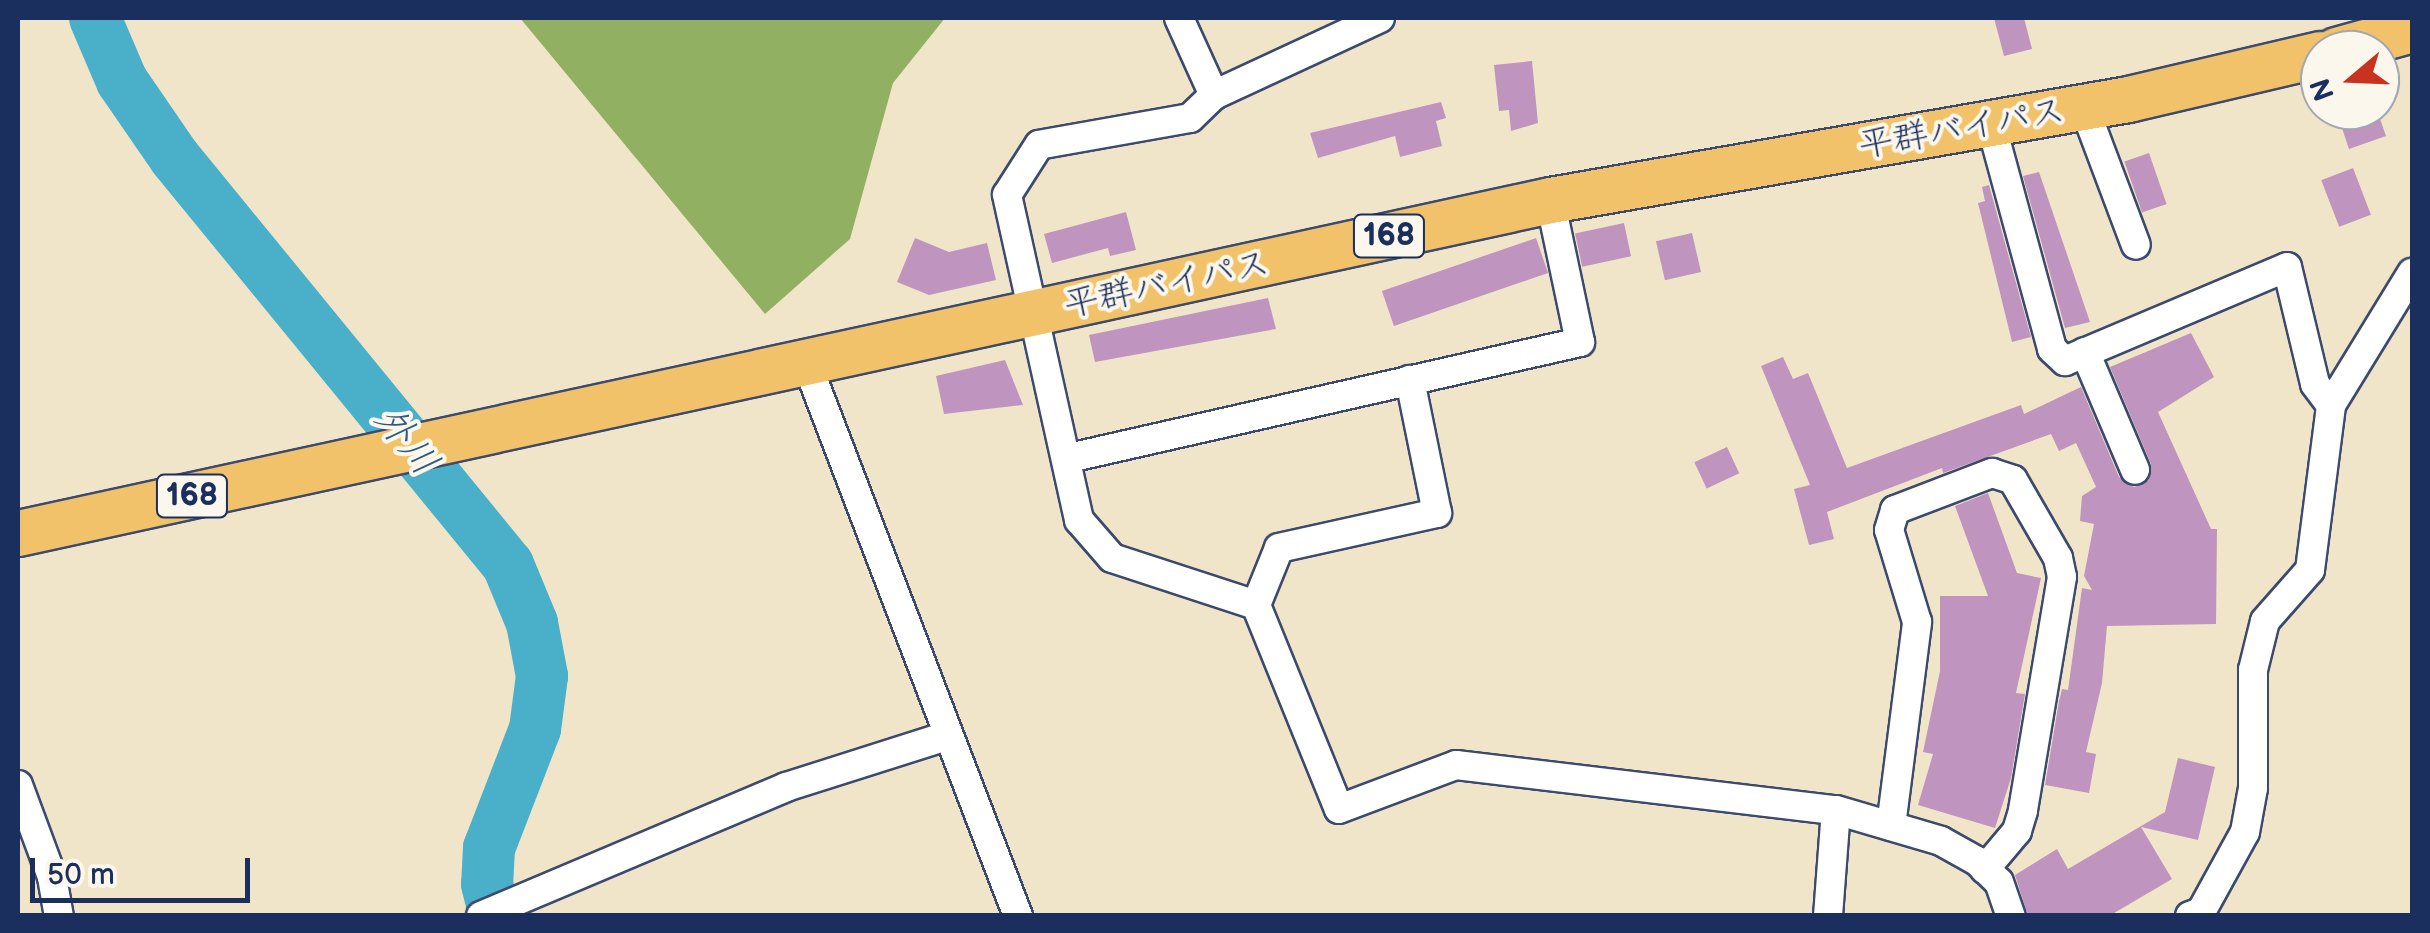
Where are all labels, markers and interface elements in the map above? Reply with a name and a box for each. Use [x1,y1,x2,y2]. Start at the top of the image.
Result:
north arrow [2300,30,2400,130]
text: N [2304,74,2342,105]
street label: 平群バイパス [1855,90,2069,168]
road number: 168 [1352,209,1426,263]
street label: 平群バイパス [1060,243,1274,327]
water label: 外川 [364,397,448,485]
road number: 168 [154,469,230,523]
scale bar [35,838,255,900]
text: 50 m [47,857,115,893]

